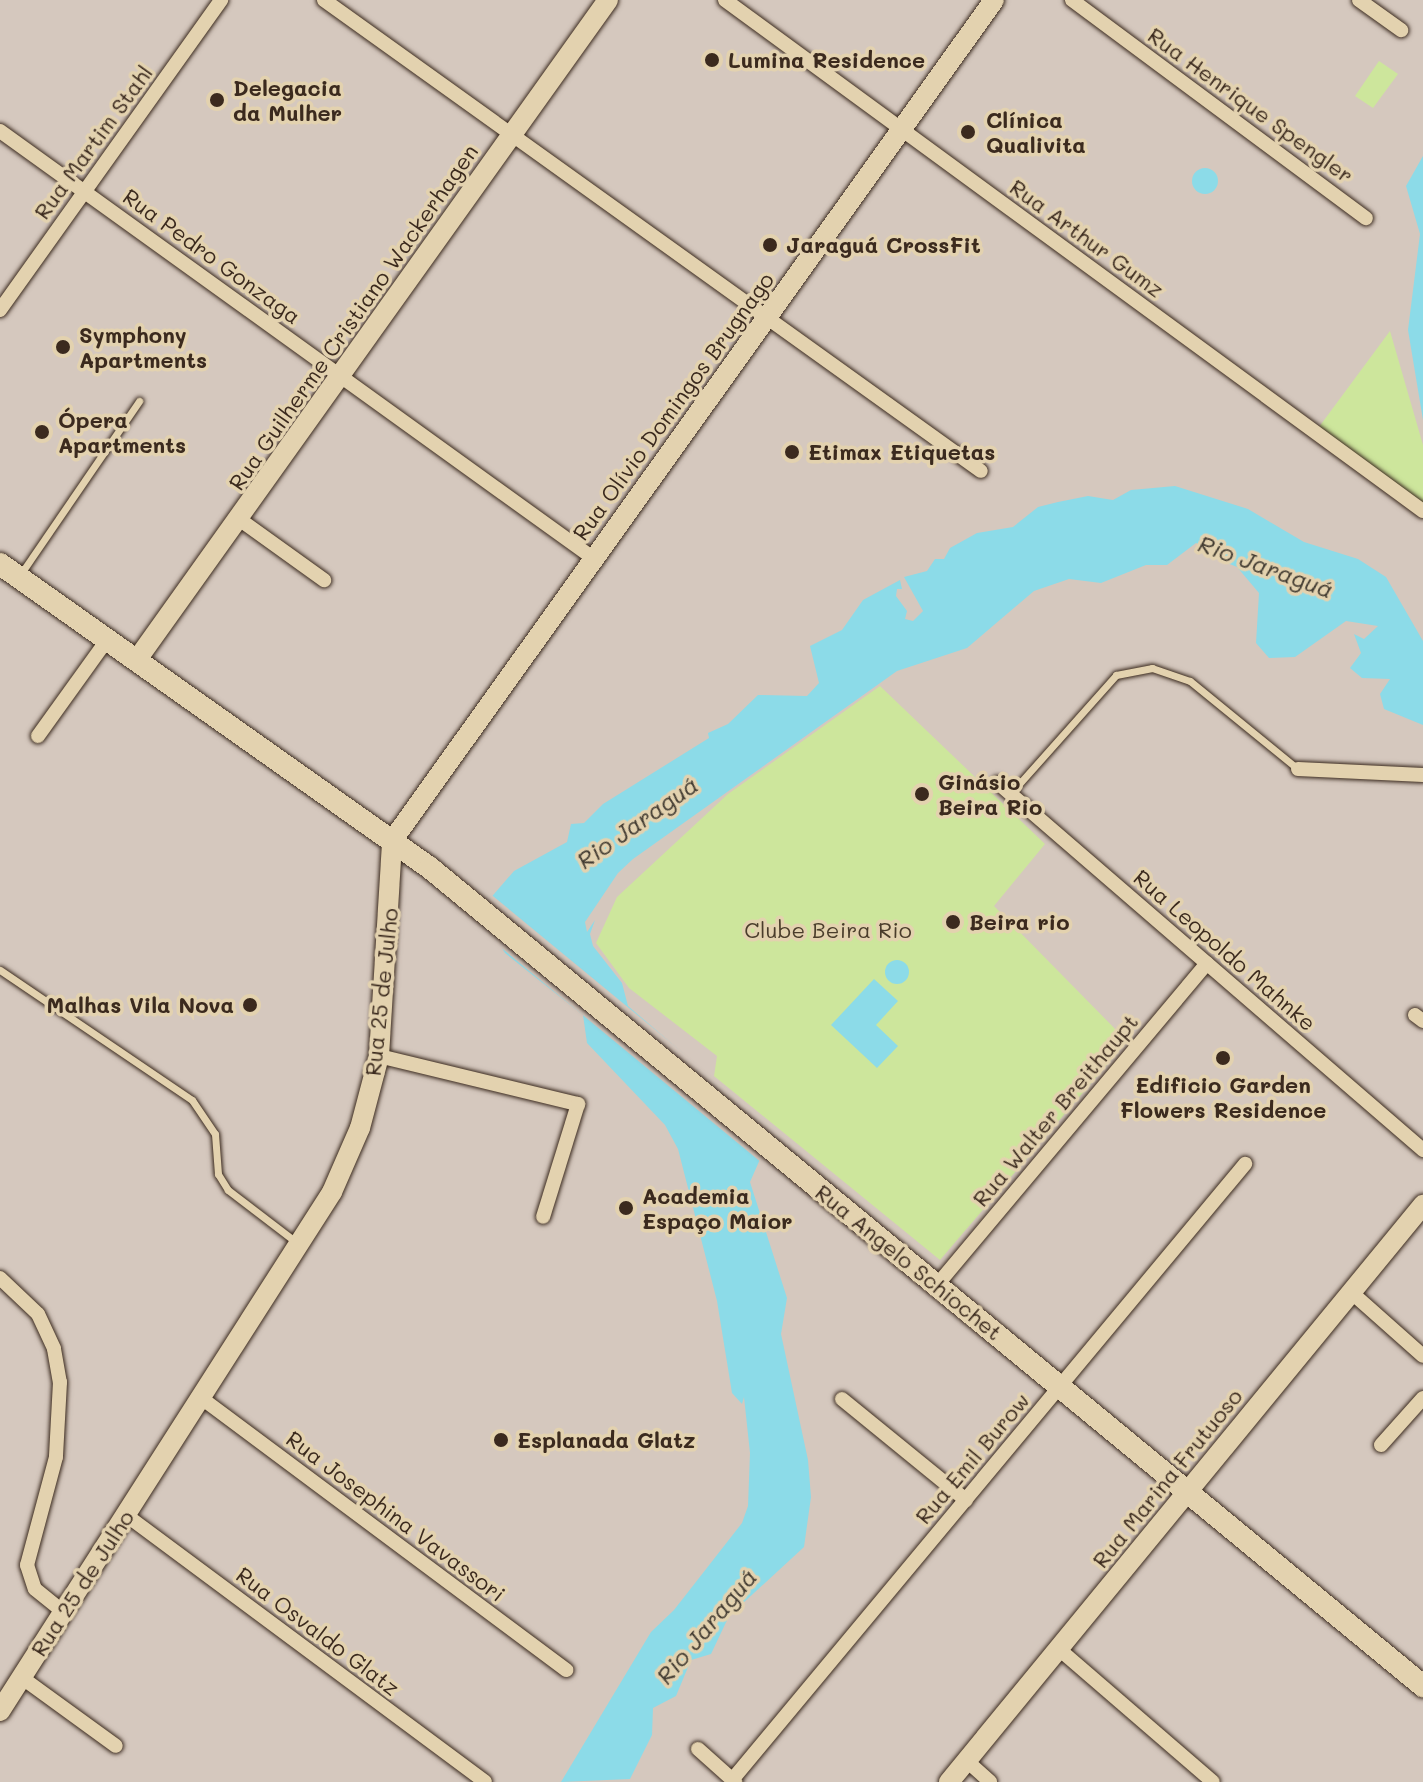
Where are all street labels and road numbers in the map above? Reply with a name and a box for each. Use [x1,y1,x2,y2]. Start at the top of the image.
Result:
street label: Rua Henrique Spengler [1143,22,1359,188]
street label: Rua Martim Stahl [28,60,158,224]
street label: Rua Guilherme Cristiano Wackerhagen [223,139,483,495]
street label: Rua Arthur Gumz [1005,173,1169,303]
street label: Rua Pedro Gonzaga [118,183,306,329]
street label: Rua Olívio Domingos Brugnago [567,267,779,545]
street label: Rua Leopoldo Mahnke [1129,864,1321,1036]
street label: Rua 25 de Julho [359,907,403,1077]
street label: Rua Walter Breithaupt [967,1008,1143,1212]
street label: Rua Angelo Schiochet [810,1179,1008,1345]
street label: Rua Marina Frutuoso [1087,1383,1247,1573]
street label: Rua Emil Burow [909,1387,1035,1529]
street label: Rua Josephina Vavassori [281,1425,511,1607]
street label: Rua 25 de Julho [25,1505,139,1661]
street label: Rua Osvaldo Glatz [231,1561,405,1701]

